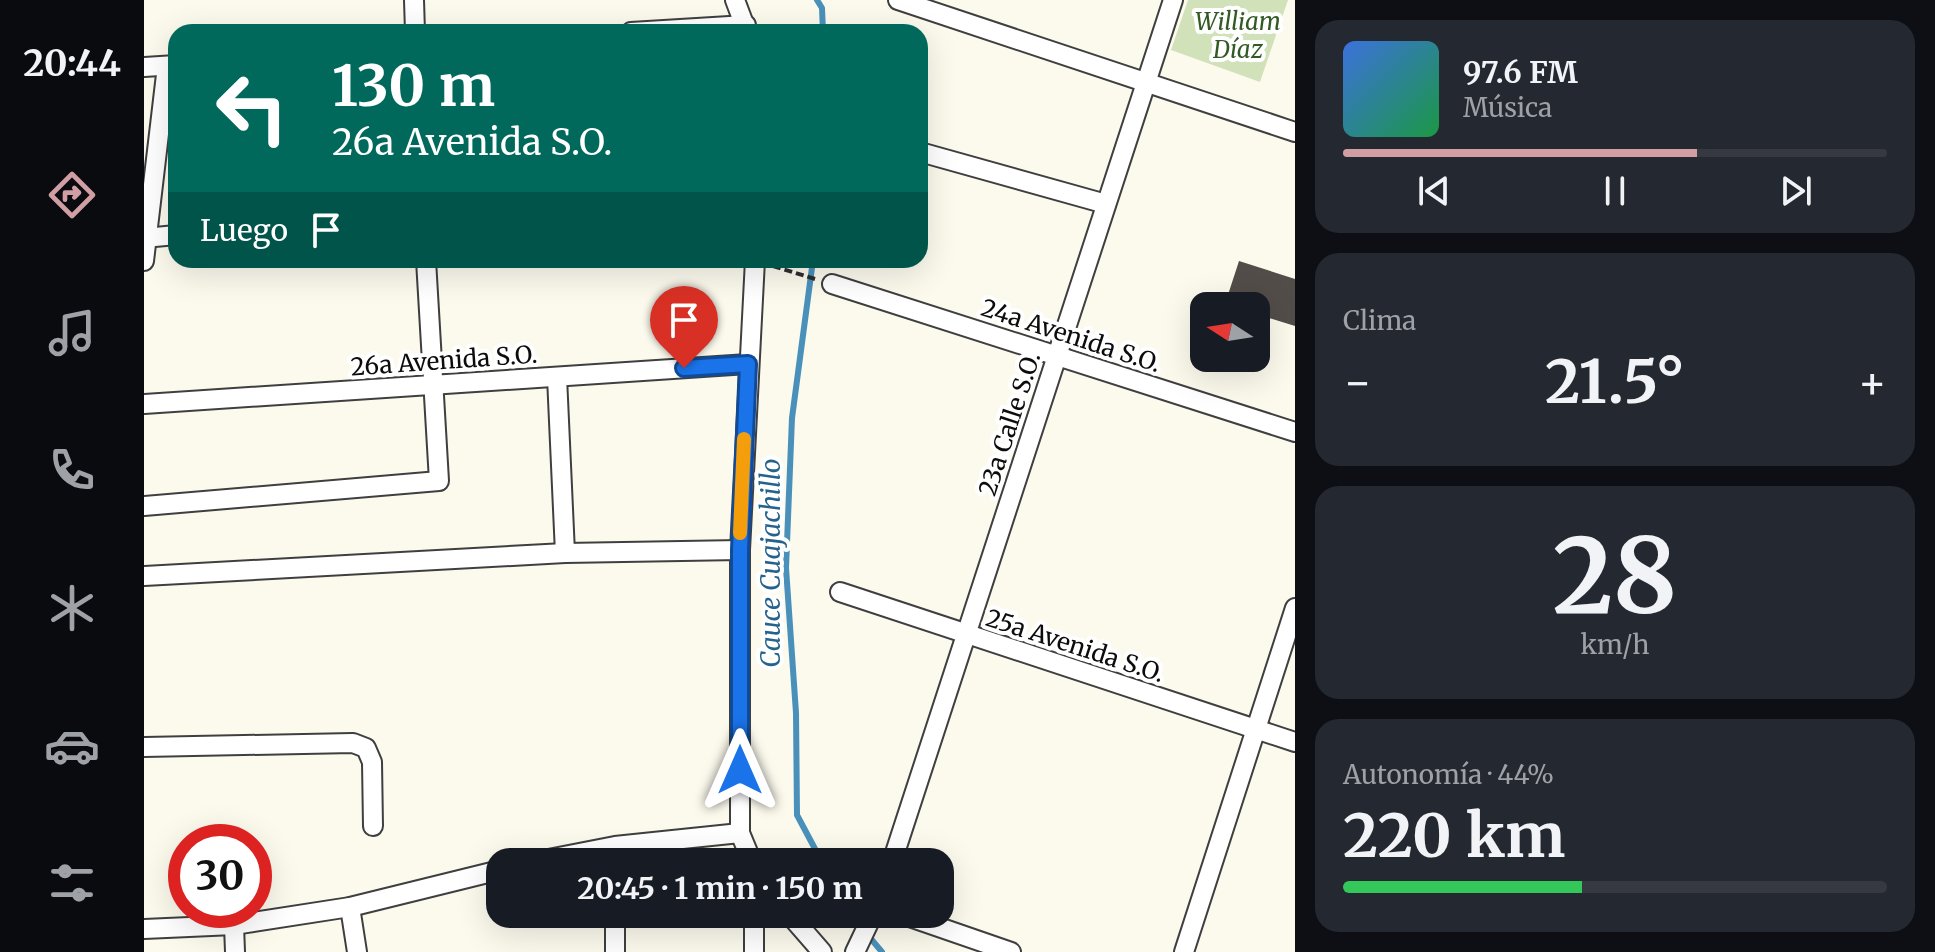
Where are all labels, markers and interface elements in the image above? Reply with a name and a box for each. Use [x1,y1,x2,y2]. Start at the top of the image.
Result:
park label: William Díaz [1195,6,1281,65]
text: 20:44 [23,41,121,86]
text: 130 m [332,51,495,121]
text: 97.6 FM [1463,53,1578,91]
icon: left [200,56,304,160]
text: Música [1463,91,1552,124]
text: 26a Avenida S.O. [332,120,612,165]
icon: directions [44,167,100,223]
icon: previous [1412,169,1456,213]
icon: pause [1593,169,1637,213]
icon: next [1774,169,1818,213]
icon: arrive [304,208,348,252]
text: Luego [200,211,288,249]
pin [650,286,718,368]
street label: 24a Avenida S.O. [977,292,1165,379]
north arrow [1190,292,1270,372]
map controls [1190,292,1270,372]
icon: arrive [662,298,706,342]
text: Clima [1343,304,1416,337]
icon: music [44,305,100,361]
street label: 26a Avenida S.O. [350,339,538,382]
text: 21.5° [1545,344,1685,419]
street label: 23a Calle S.O. [972,348,1047,500]
text: − [1343,355,1372,410]
text: + [1858,355,1887,410]
icon: phone [44,442,100,498]
water label: Cauce Cuajachillo [754,458,787,668]
text: 28 [1553,511,1677,641]
icon: climate [44,580,100,636]
street label: 25a Avenida S.O. [982,602,1168,689]
text: km/h [1581,628,1649,661]
icon: car [44,718,100,774]
position arrow [698,728,782,812]
text: Autonomía · 44% [1343,758,1554,791]
text: 220 km [1343,798,1565,873]
speed limit sign: 30 [168,824,272,928]
icon: filters [44,855,100,911]
text: 20:45 · 1 min · 150 m [577,869,863,907]

